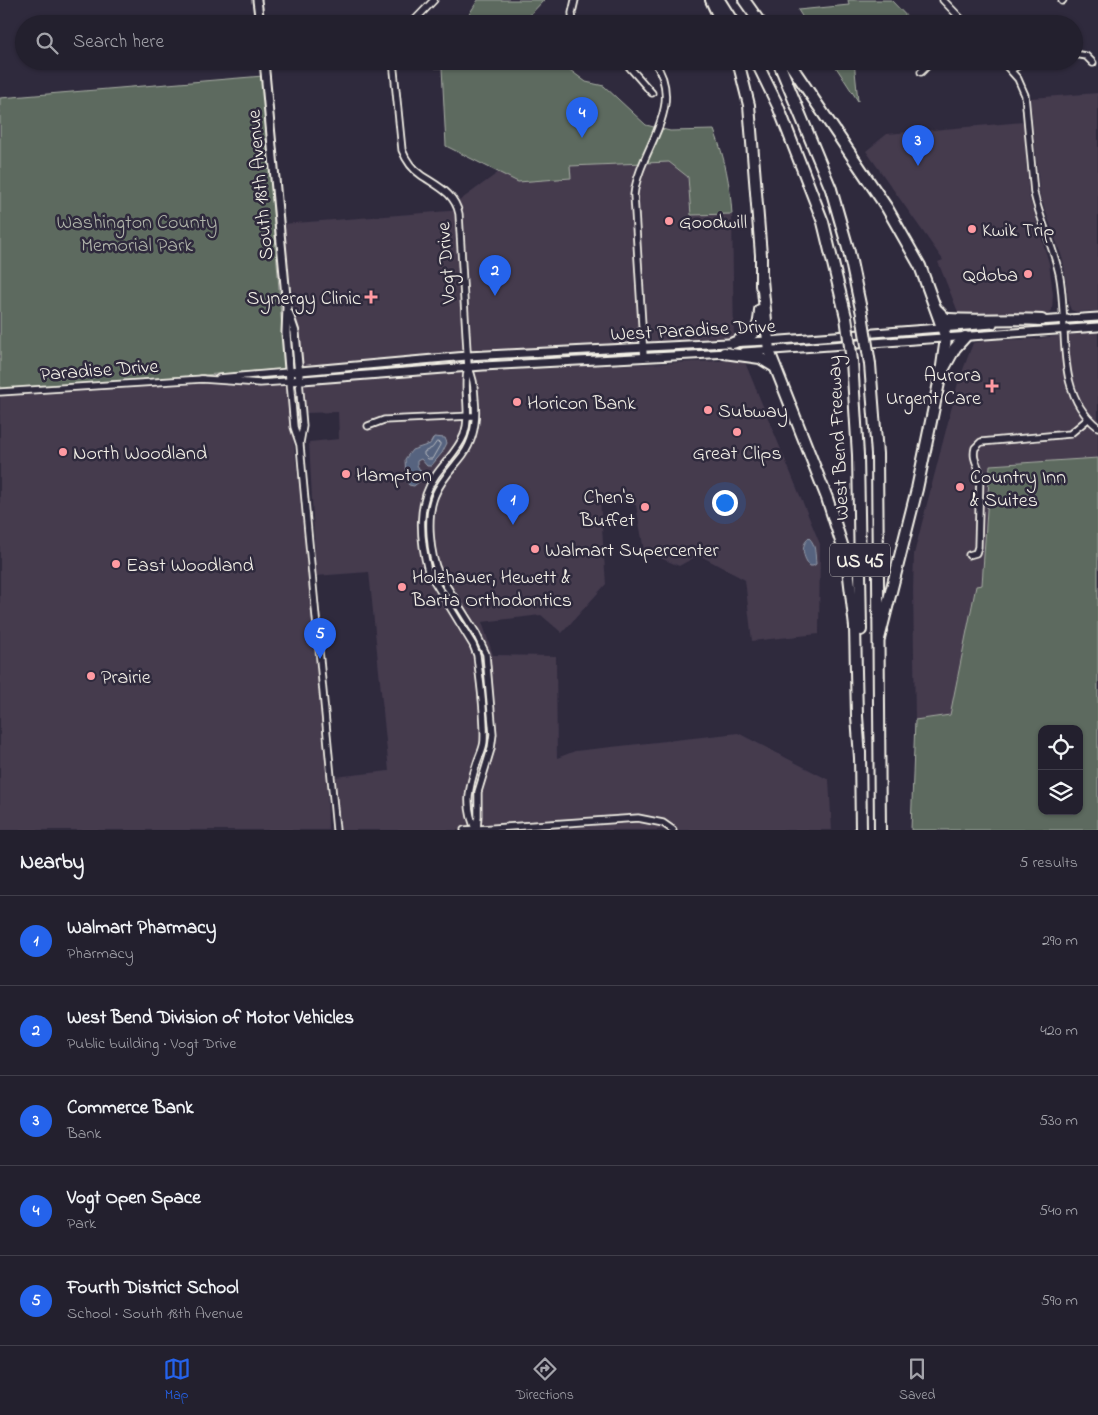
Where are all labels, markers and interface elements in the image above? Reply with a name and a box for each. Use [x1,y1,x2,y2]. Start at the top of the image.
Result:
search box [15,15,1083,70]
icon: search [33,29,61,57]
text: Search here [73,29,164,56]
pin: 4 [566,97,598,138]
street label: South 18th Avenue [240,108,283,261]
pin: 3 [902,125,934,166]
park label: Washington County Memorial Park [57,209,217,261]
place label: Goodwill [679,209,747,238]
marker: Goodwill [663,215,675,227]
place label: Kwik Trip [982,217,1054,246]
street label: Vogt Drive [430,221,466,306]
marker: Kwik Trip [966,223,978,235]
pin: 2 [479,255,511,296]
place label: Qdoba [963,262,1018,291]
marker: Qdoba [1022,268,1034,280]
place label: Synergy Clinic [247,285,361,315]
marker: Synergy Clinic [365,291,377,303]
street label: West Paradise Drive [610,313,776,350]
street label: Paradise Drive [39,353,160,390]
street label: West Bend Freeway [821,355,858,521]
place label: Aurora Urgent Care [886,362,981,415]
marker: Aurora Urgent Care [985,379,999,393]
place label: Horicon Bank [527,390,636,419]
marker: Horicon Bank [511,396,523,408]
place label: Subway [718,398,788,427]
marker: Subway [702,404,714,416]
marker: Great Clips [731,426,743,438]
place label: North Woodland [73,440,207,469]
place label: Great Clips [692,440,782,469]
marker: North Woodland [57,446,69,458]
place label: Hampton [356,462,432,491]
place label: Country Inn & Suites [970,464,1066,516]
marker: Hampton [340,468,352,480]
marker: Country Inn & Suites [954,481,966,493]
pin: 1 [497,484,529,525]
place label: Chen's Buffet [579,484,635,536]
your location [712,490,738,516]
marker: Chen's Buffet [639,501,651,513]
place label: Walmart Supercenter [545,537,720,566]
marker: Walmart Supercenter [529,543,541,555]
road number: US 45 [830,544,890,576]
place label: East Woodland [126,552,254,581]
marker: East Woodland [110,558,122,570]
place label: Holzhauer, Hewett & Barta Orthodontics [411,564,572,616]
marker: Holzhauer, Hewett & Barta Orthodontics [396,581,408,593]
pin: 5 [304,618,336,659]
place label: Prairie [101,664,151,693]
marker: Prairie [85,670,97,682]
map controls [1038,725,1083,815]
button: locate [1038,725,1083,770]
button: layers [1038,770,1083,815]
text: Nearby [20,848,84,878]
text: 5 results [1019,851,1078,875]
text: Walmart Pharmacy [67,915,216,942]
text: 1 [33,929,39,953]
text: 290 m [1042,929,1078,953]
text: Pharmacy [67,942,134,966]
text: West Bend Division of Motor Vehicles [67,1005,354,1032]
text: 2 [32,1019,40,1043]
text: 420 m [1040,1019,1078,1043]
text: Public building · Vogt Drive [67,1032,236,1056]
text: Commerce Bank [67,1095,194,1122]
text: 3 [33,1109,39,1133]
text: 530 m [1039,1109,1078,1133]
text: Bank [67,1122,101,1146]
text: Vogt Open Space [67,1185,201,1212]
text: 4 [33,1199,39,1223]
text: 540 m [1039,1199,1078,1223]
text: Park [67,1212,96,1236]
text: Fourth District School [67,1275,239,1302]
text: 5 [31,1289,41,1313]
text: 590 m [1041,1289,1078,1313]
text: School · South 18th Avenue [67,1302,243,1326]
tab: Map [163,1355,191,1406]
tab: Directions [516,1355,574,1406]
tab: Saved [899,1355,935,1406]

